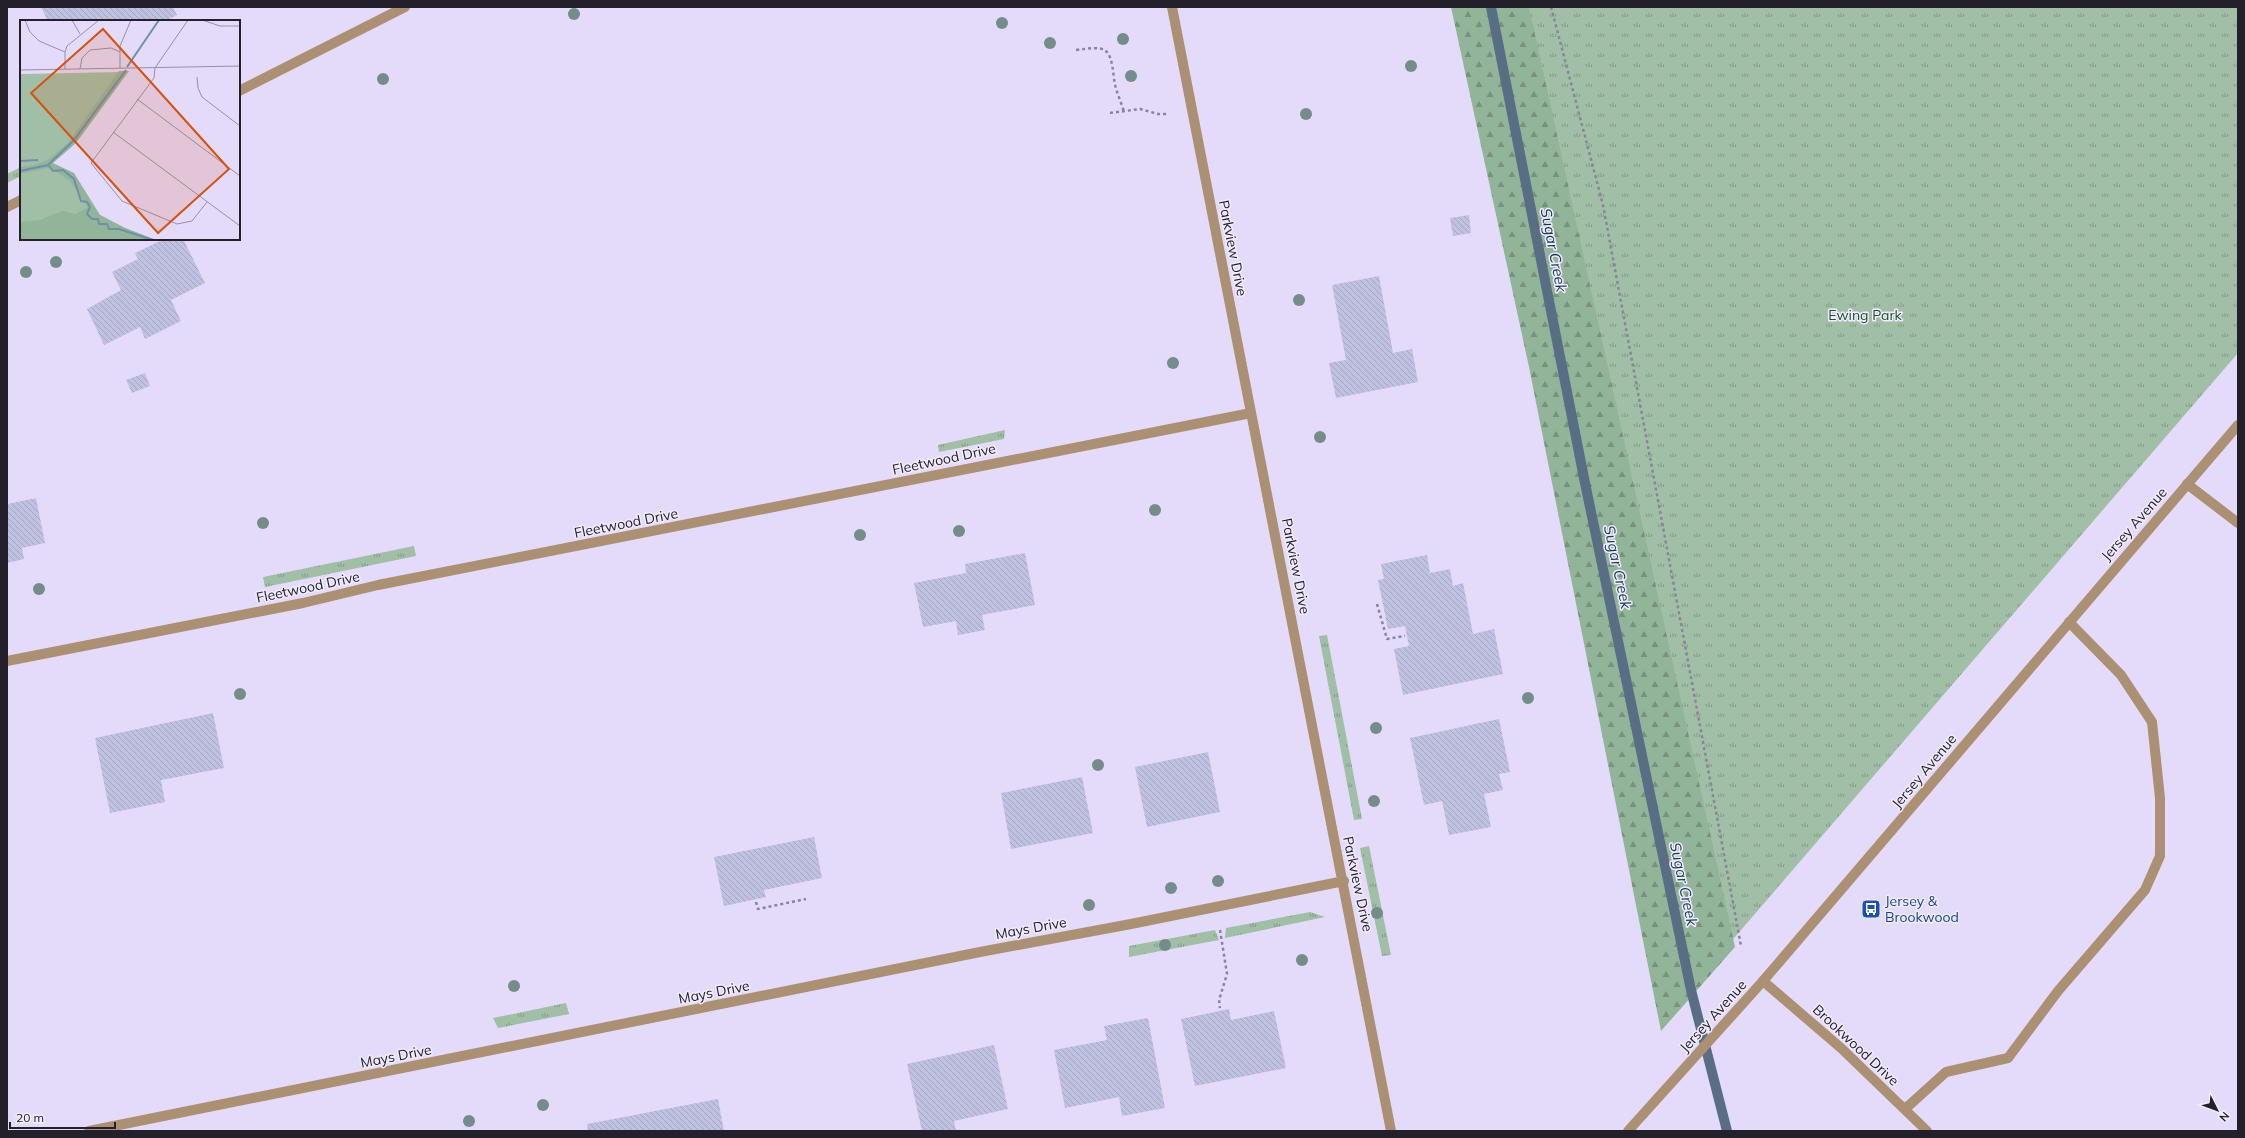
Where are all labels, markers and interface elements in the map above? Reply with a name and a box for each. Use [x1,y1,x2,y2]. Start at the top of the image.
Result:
inset map [20,20,240,240]
street label: Parkview Drive [1215,199,1251,297]
water label: Sugar Creek [1537,206,1572,295]
park label: Ewing Park [1828,306,1902,324]
street label: Fleetwood Drive [891,439,997,479]
street label: Jersey Avenue [2097,484,2171,564]
street label: Fleetwood Drive [573,504,679,542]
street label: Parkview Drive [1278,517,1314,615]
water label: Sugar Creek [1600,523,1636,612]
street label: Fleetwood Drive [255,567,361,607]
street label: Jersey Avenue [1888,730,1960,812]
street label: Parkview Drive [1339,835,1377,933]
water label: Sugar Creek [1666,840,1702,929]
place label: Jersey & Brookwood [1885,892,1959,926]
bus stop icon: Jersey & Brookwood [1860,898,1882,920]
street label: Mays Drive [994,913,1068,943]
street label: Mays Drive [677,976,751,1008]
street label: Jersey Avenue [1676,976,1750,1056]
street label: Brookwood Drive [1809,1000,1903,1090]
street label: Mays Drive [359,1040,433,1072]
north arrow [2197,1090,2237,1130]
scale bar [10,1104,115,1130]
text: N [2216,1109,2232,1124]
text: 20 m [16,1110,44,1125]

